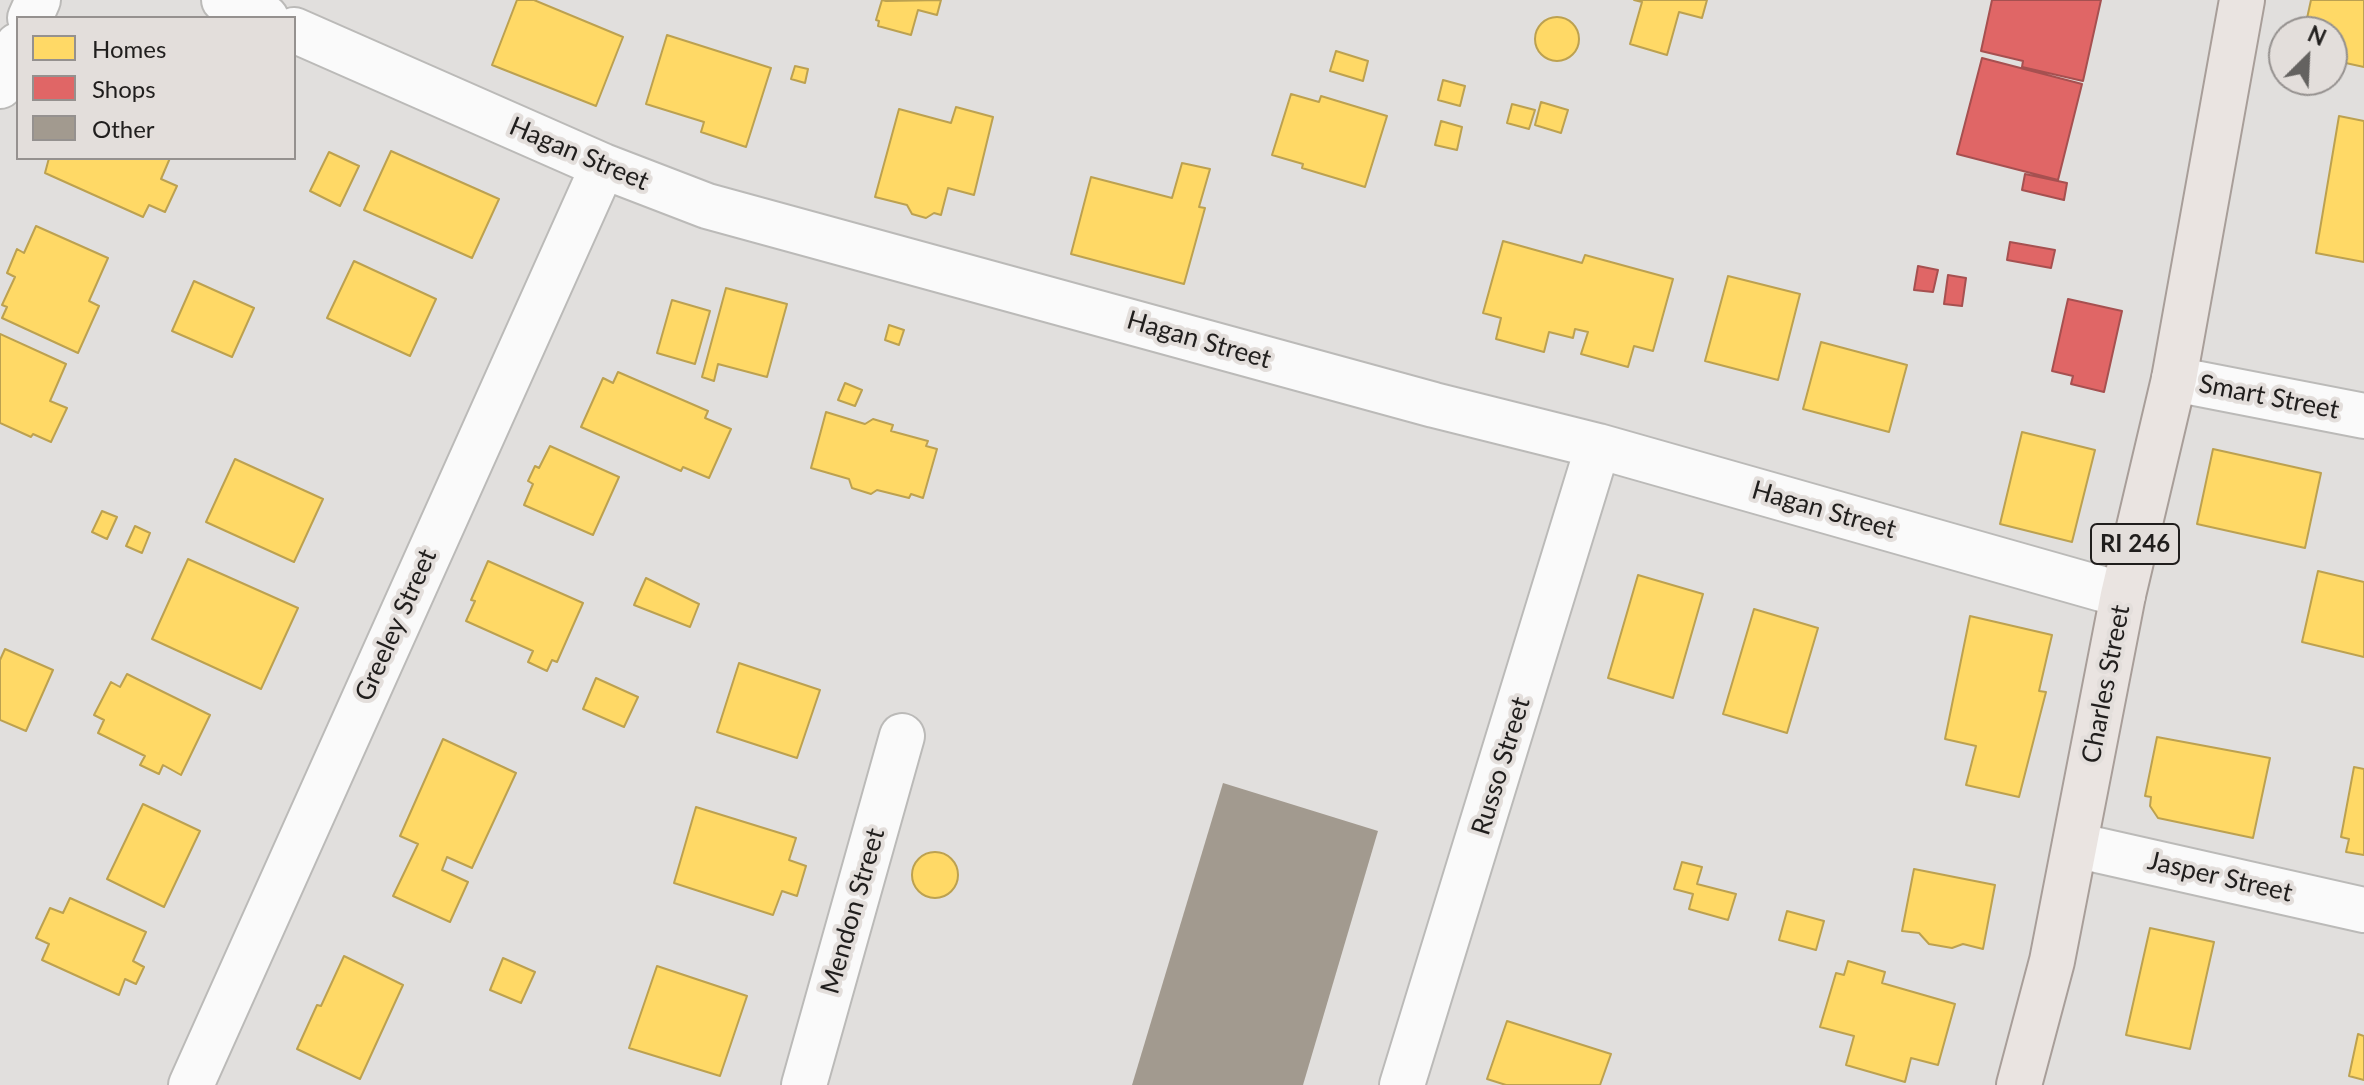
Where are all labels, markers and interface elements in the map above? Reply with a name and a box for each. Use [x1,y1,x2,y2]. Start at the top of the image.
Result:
legend [16,16,296,160]
north arrow [2268,16,2348,96]
text: N [2304,20,2330,51]
text: Homes [92,34,166,63]
text: Shops [92,74,156,103]
street label: Hagan Street [505,111,653,197]
text: Other [92,114,155,143]
street label: Hagan Street [1123,305,1275,375]
street label: Smart Street [2196,368,2342,426]
street label: Hagan Street [1748,475,1900,545]
road number: RI 246 [2091,524,2179,564]
street label: Greeley Street [349,544,443,706]
street label: Charles Street [2075,602,2137,766]
street label: Russo Street [1465,693,1537,839]
street label: Mendon Street [814,825,892,997]
street label: Jasper Street [2145,845,2295,909]

